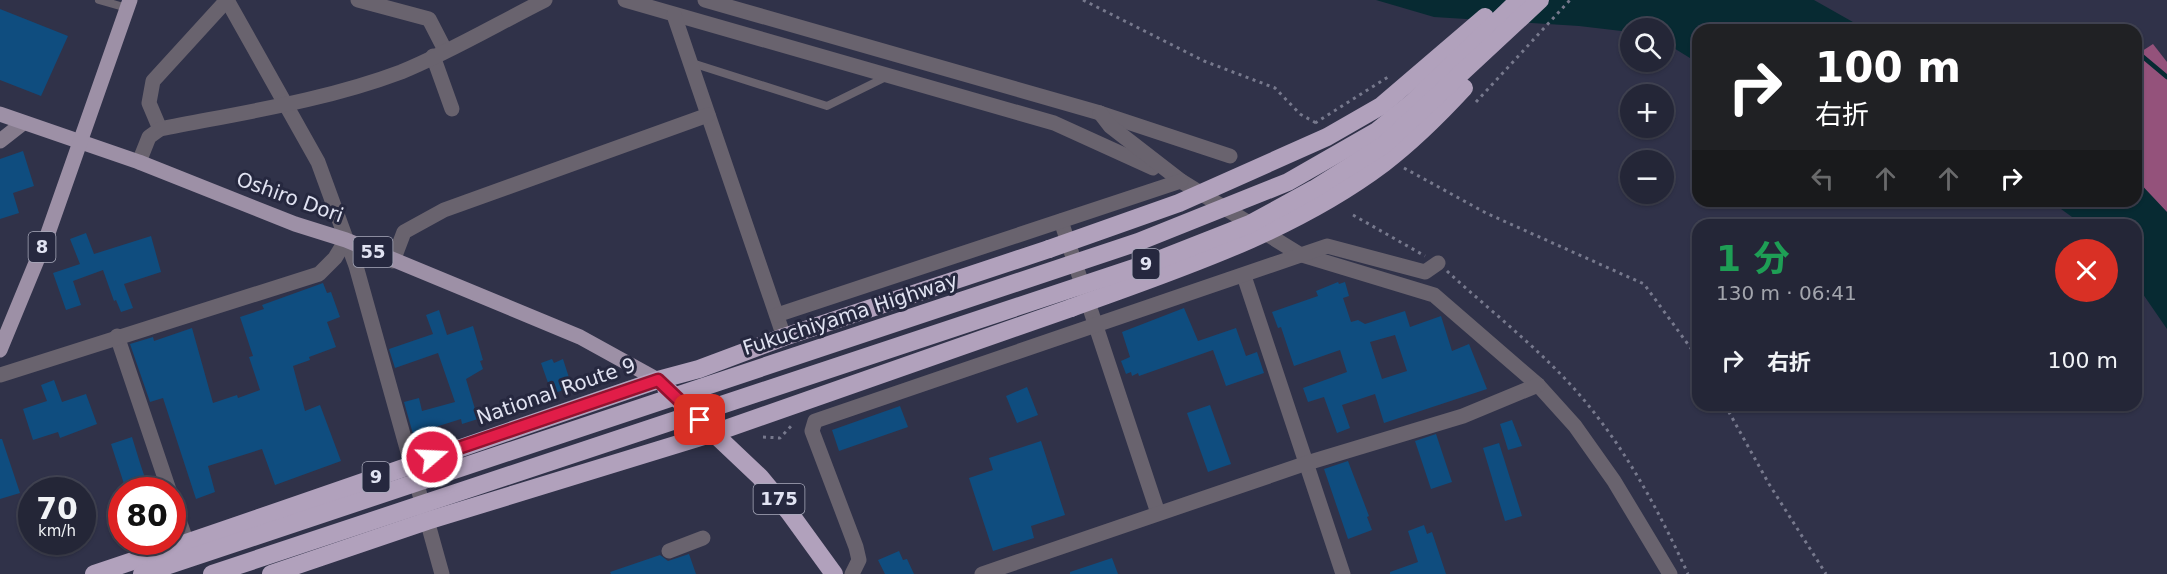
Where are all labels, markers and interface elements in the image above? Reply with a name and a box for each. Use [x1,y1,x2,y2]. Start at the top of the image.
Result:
map controls [1620,18,1674,204]
button: search [1620,18,1674,72]
text: 100 m [1815,43,1961,92]
icon: right [1716,48,1794,126]
button: + [1620,84,1674,138]
text: 右折 [1815,99,1869,130]
button: − [1620,150,1674,204]
icon: left [1806,162,1839,195]
icon: ahead [1869,162,1902,195]
icon: ahead [1932,162,1965,195]
icon: right [1995,162,2028,195]
street label: Oshiro Dori [233,167,347,227]
road number: 8 [28,232,56,262]
road number: 55 [354,237,392,267]
text: 1 分 [1716,238,1790,279]
button: close [2055,239,2118,302]
road number: 9 [1132,249,1160,279]
street label: Fukuchiyama Highway [740,268,961,360]
text: 130 m · 06:41 [1716,281,1857,305]
icon: right [1716,344,1749,377]
text: 100 m [2048,348,2118,373]
text: 右折 [1767,350,1811,375]
street label: National Route 9 [473,352,639,430]
pin [674,394,725,445]
icon: arrive [683,403,716,436]
position arrow [400,425,464,489]
road number: 9 [362,462,389,492]
speed limit sign: 80 [108,477,186,555]
road number: 175 [754,484,804,514]
text: 70 [36,491,78,526]
text: km/h [38,522,76,540]

